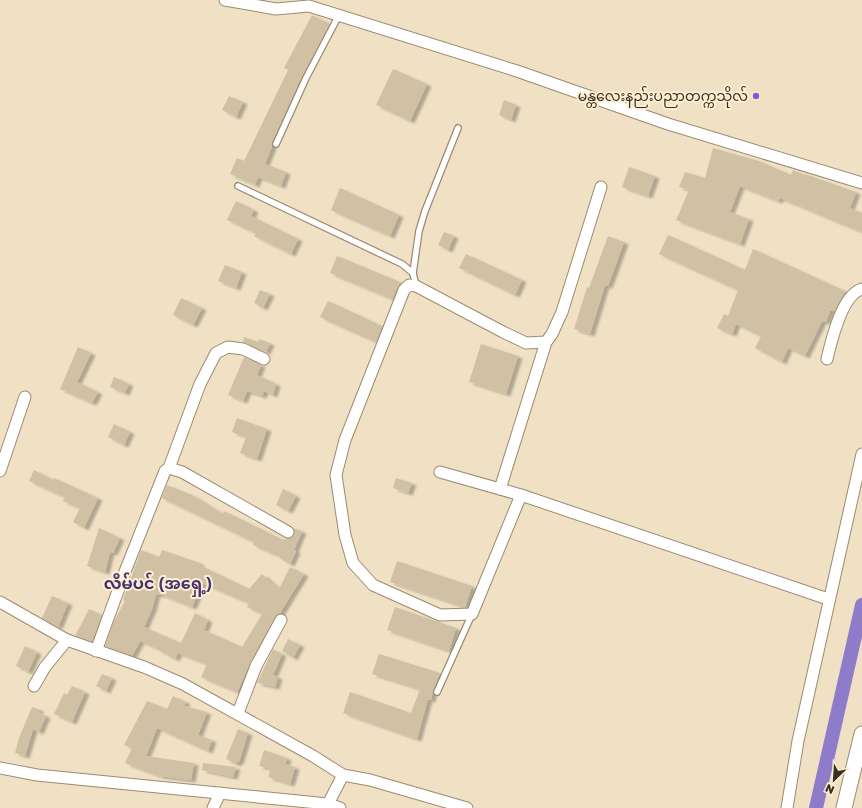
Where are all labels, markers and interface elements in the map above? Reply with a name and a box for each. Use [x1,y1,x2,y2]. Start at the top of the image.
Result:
place label: မန္တလေးနည်းပညာတက္ကသိုလ် [578,86,748,108]
marker: မန္တလေးနည်းပညာတက္ကသိုလ် [751,91,761,101]
district label: လိမ်ပင် (အရှေ့) [104,572,212,597]
north arrow [814,760,854,800]
text: N [823,782,836,797]

